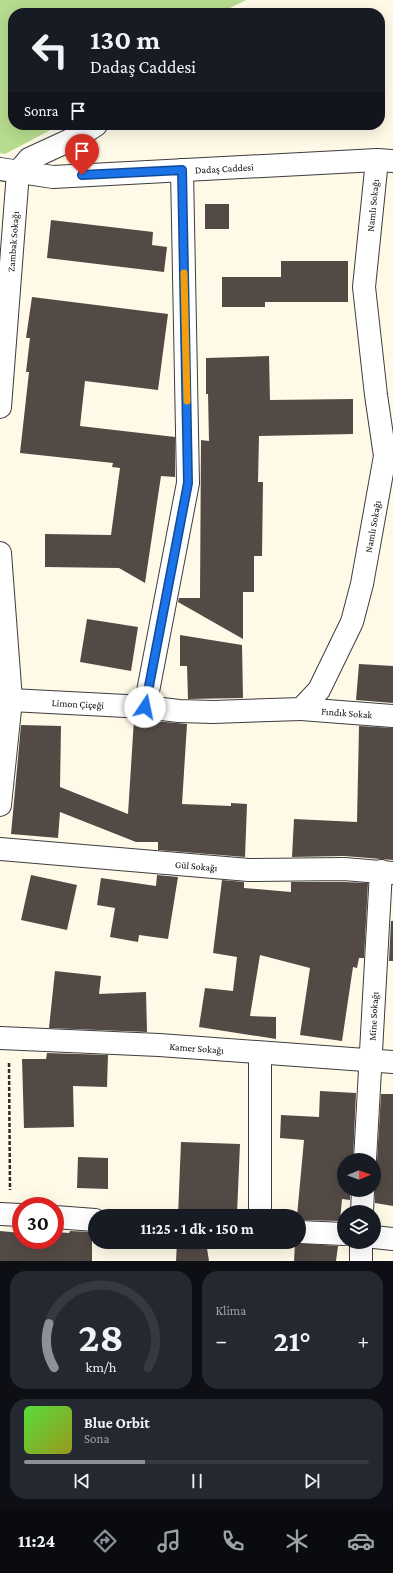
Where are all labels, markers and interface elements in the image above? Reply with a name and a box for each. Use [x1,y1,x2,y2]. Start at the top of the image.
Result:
icon: left [24,24,76,76]
text: 130 m [90,24,160,55]
text: Dadaş Caddesi [90,57,196,77]
icon: arrive [67,100,89,122]
text: Sonra [24,103,59,119]
pin [65,134,99,175]
icon: arrive [71,140,93,162]
street label: Dadaş Caddesi [194,161,254,176]
street label: Namlı Sokağı [365,178,381,232]
street label: Zambak Sokağı [5,210,21,272]
street label: Namlı Sokağı [363,499,383,554]
position arrow [124,686,166,728]
street label: Limon Çiçeği [51,697,105,711]
street label: Fındık Sokak [321,706,373,720]
street label: Gül Sokağı [175,859,218,873]
street label: Mine Sokağı [367,991,380,1041]
street label: Kamer Sokağı [169,1041,225,1056]
north arrow [337,1153,381,1197]
map controls [337,1153,381,1249]
speed limit sign: 30 [12,1197,64,1249]
button: layers [337,1205,381,1249]
text: 11:25 · 1 dk · 150 m [140,1221,254,1237]
text: Klima [216,1303,246,1318]
text: 28 [78,1314,123,1360]
text: 21° [274,1324,311,1357]
text: − [216,1328,227,1353]
text: + [357,1328,369,1353]
text: km/h [85,1359,116,1375]
text: Blue Orbit [84,1415,150,1431]
text: Sona [84,1431,110,1446]
icon: previous [71,1470,93,1492]
icon: pause [186,1470,208,1492]
icon: next [301,1470,323,1492]
icon: directions [91,1527,119,1555]
icon: music [155,1527,183,1555]
icon: phone [219,1527,247,1555]
icon: climate [283,1527,311,1555]
icon: car [347,1527,375,1555]
text: 11:24 [18,1531,55,1551]

